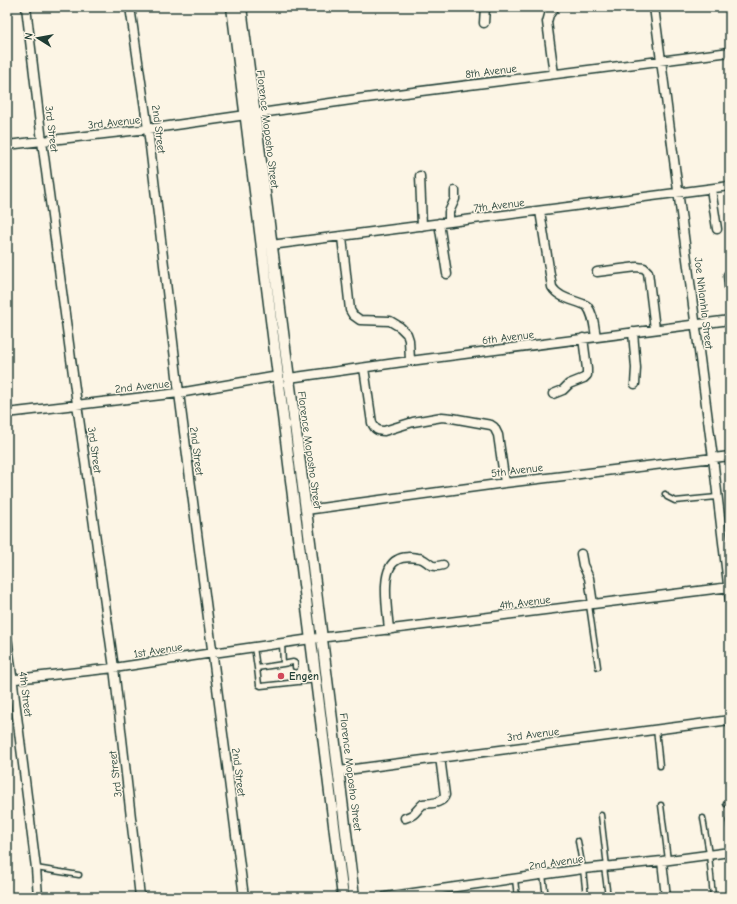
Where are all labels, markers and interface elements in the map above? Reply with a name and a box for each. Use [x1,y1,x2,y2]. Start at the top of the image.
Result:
north arrow [18,18,58,58]
text: N [22,31,36,41]
street label: 8th Avenue [465,62,518,81]
street label: Florence Moposho Street [254,69,281,190]
street label: 2nd Street [149,104,168,155]
street label: 3rd Street [42,105,61,154]
street label: 3rd Avenue [87,113,141,132]
street label: 7th Avenue [473,196,526,215]
street label: Joe Nhlanhla Street [691,256,716,351]
street label: 6th Avenue [481,328,535,347]
street label: 2nd Avenue [114,377,170,396]
street label: Florence Moposho Street [295,390,324,511]
street label: 3rd Street [85,426,104,475]
street label: 2nd Street [187,426,206,477]
street label: 5th Avenue [490,461,544,480]
street label: 4th Avenue [499,593,552,612]
street label: 1st Avenue [133,640,184,661]
place label: Engen [289,670,319,683]
street label: 4th Street [16,671,35,718]
marker: Engen [276,671,286,681]
street label: Florence Moposho Street [337,712,364,833]
street label: 3rd Avenue [506,725,560,744]
street label: 2nd Street [229,747,248,798]
street label: 3rd Street [106,749,125,798]
street label: 2nd Avenue [528,852,585,873]

